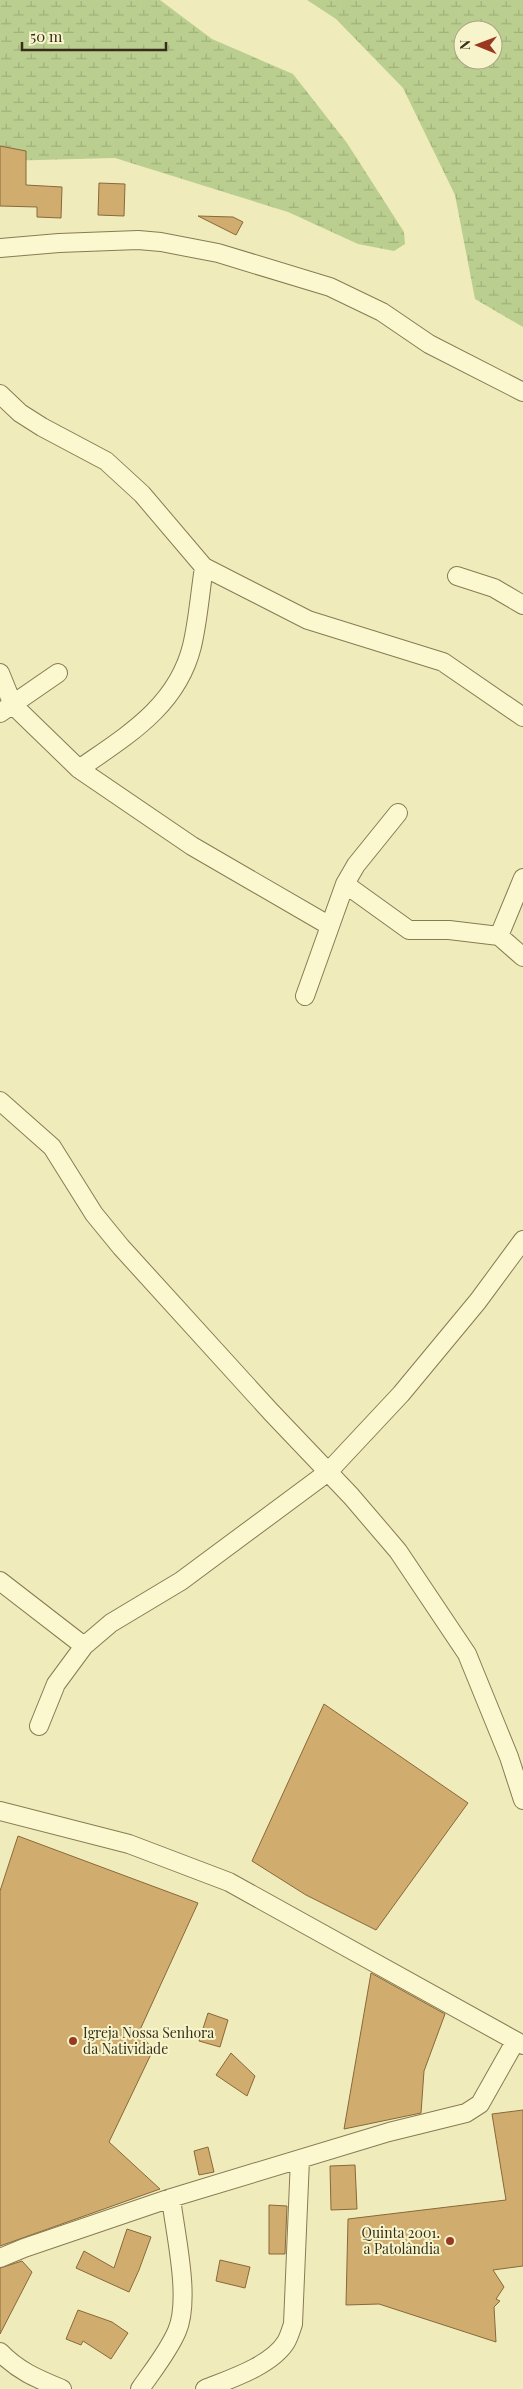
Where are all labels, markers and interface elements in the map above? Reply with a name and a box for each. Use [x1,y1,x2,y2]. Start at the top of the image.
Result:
scale bar [22,20,166,52]
north arrow [453,20,503,70]
text: 50 m [30,26,63,46]
text: N [455,40,474,50]
place label: Igreja Nossa Senhora da Natividade [83,2023,214,2058]
marker: Igreja Nossa Senhora da Natividade [67,2035,79,2047]
place label: Quinta 2001. a Patolândia [362,2223,440,2258]
marker: Quinta 2001. a Patolândia [444,2235,456,2247]

